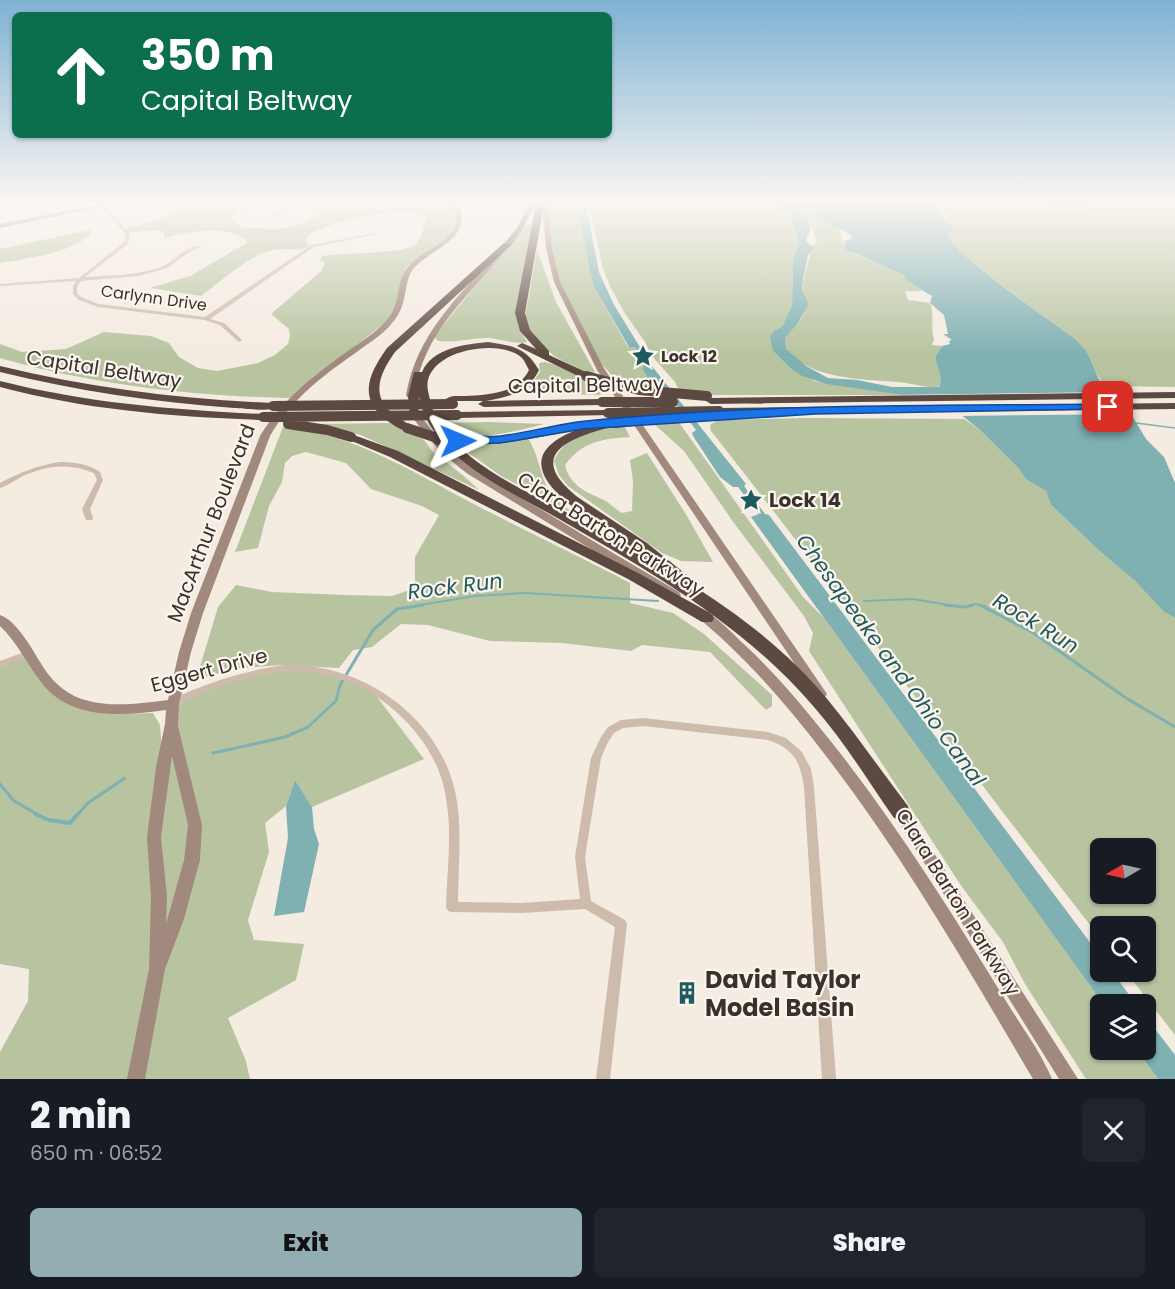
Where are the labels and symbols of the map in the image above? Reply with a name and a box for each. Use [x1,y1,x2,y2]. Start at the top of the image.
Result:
street label: Carlynn Drive [99,279,209,317]
street label: Capital Beltway [25,343,183,395]
place icon: Lock 12 [630,343,656,369]
place label: Lock 12 [661,345,717,368]
street label: Capital Beltway [508,370,664,400]
pin [1082,381,1133,432]
position arrow [426,409,490,473]
street label: MacArthur Boulevard [160,420,262,626]
street label: Clara Barton Parkway [512,465,710,603]
place label: Lock 14 [769,486,841,514]
place icon: Lock 14 [738,487,764,513]
water label: Chesapeake and Ohio Canal [789,528,993,793]
water label: Rock Run [406,566,504,606]
water label: Rock Run [988,586,1084,660]
street label: Eggert Drive [147,641,271,699]
street label: Clara Barton Parkway [889,803,1027,1001]
north arrow [1090,838,1156,904]
place label: David Taylor Model Basin [705,963,861,1024]
building icon: David Taylor Model Basin [674,980,700,1006]

